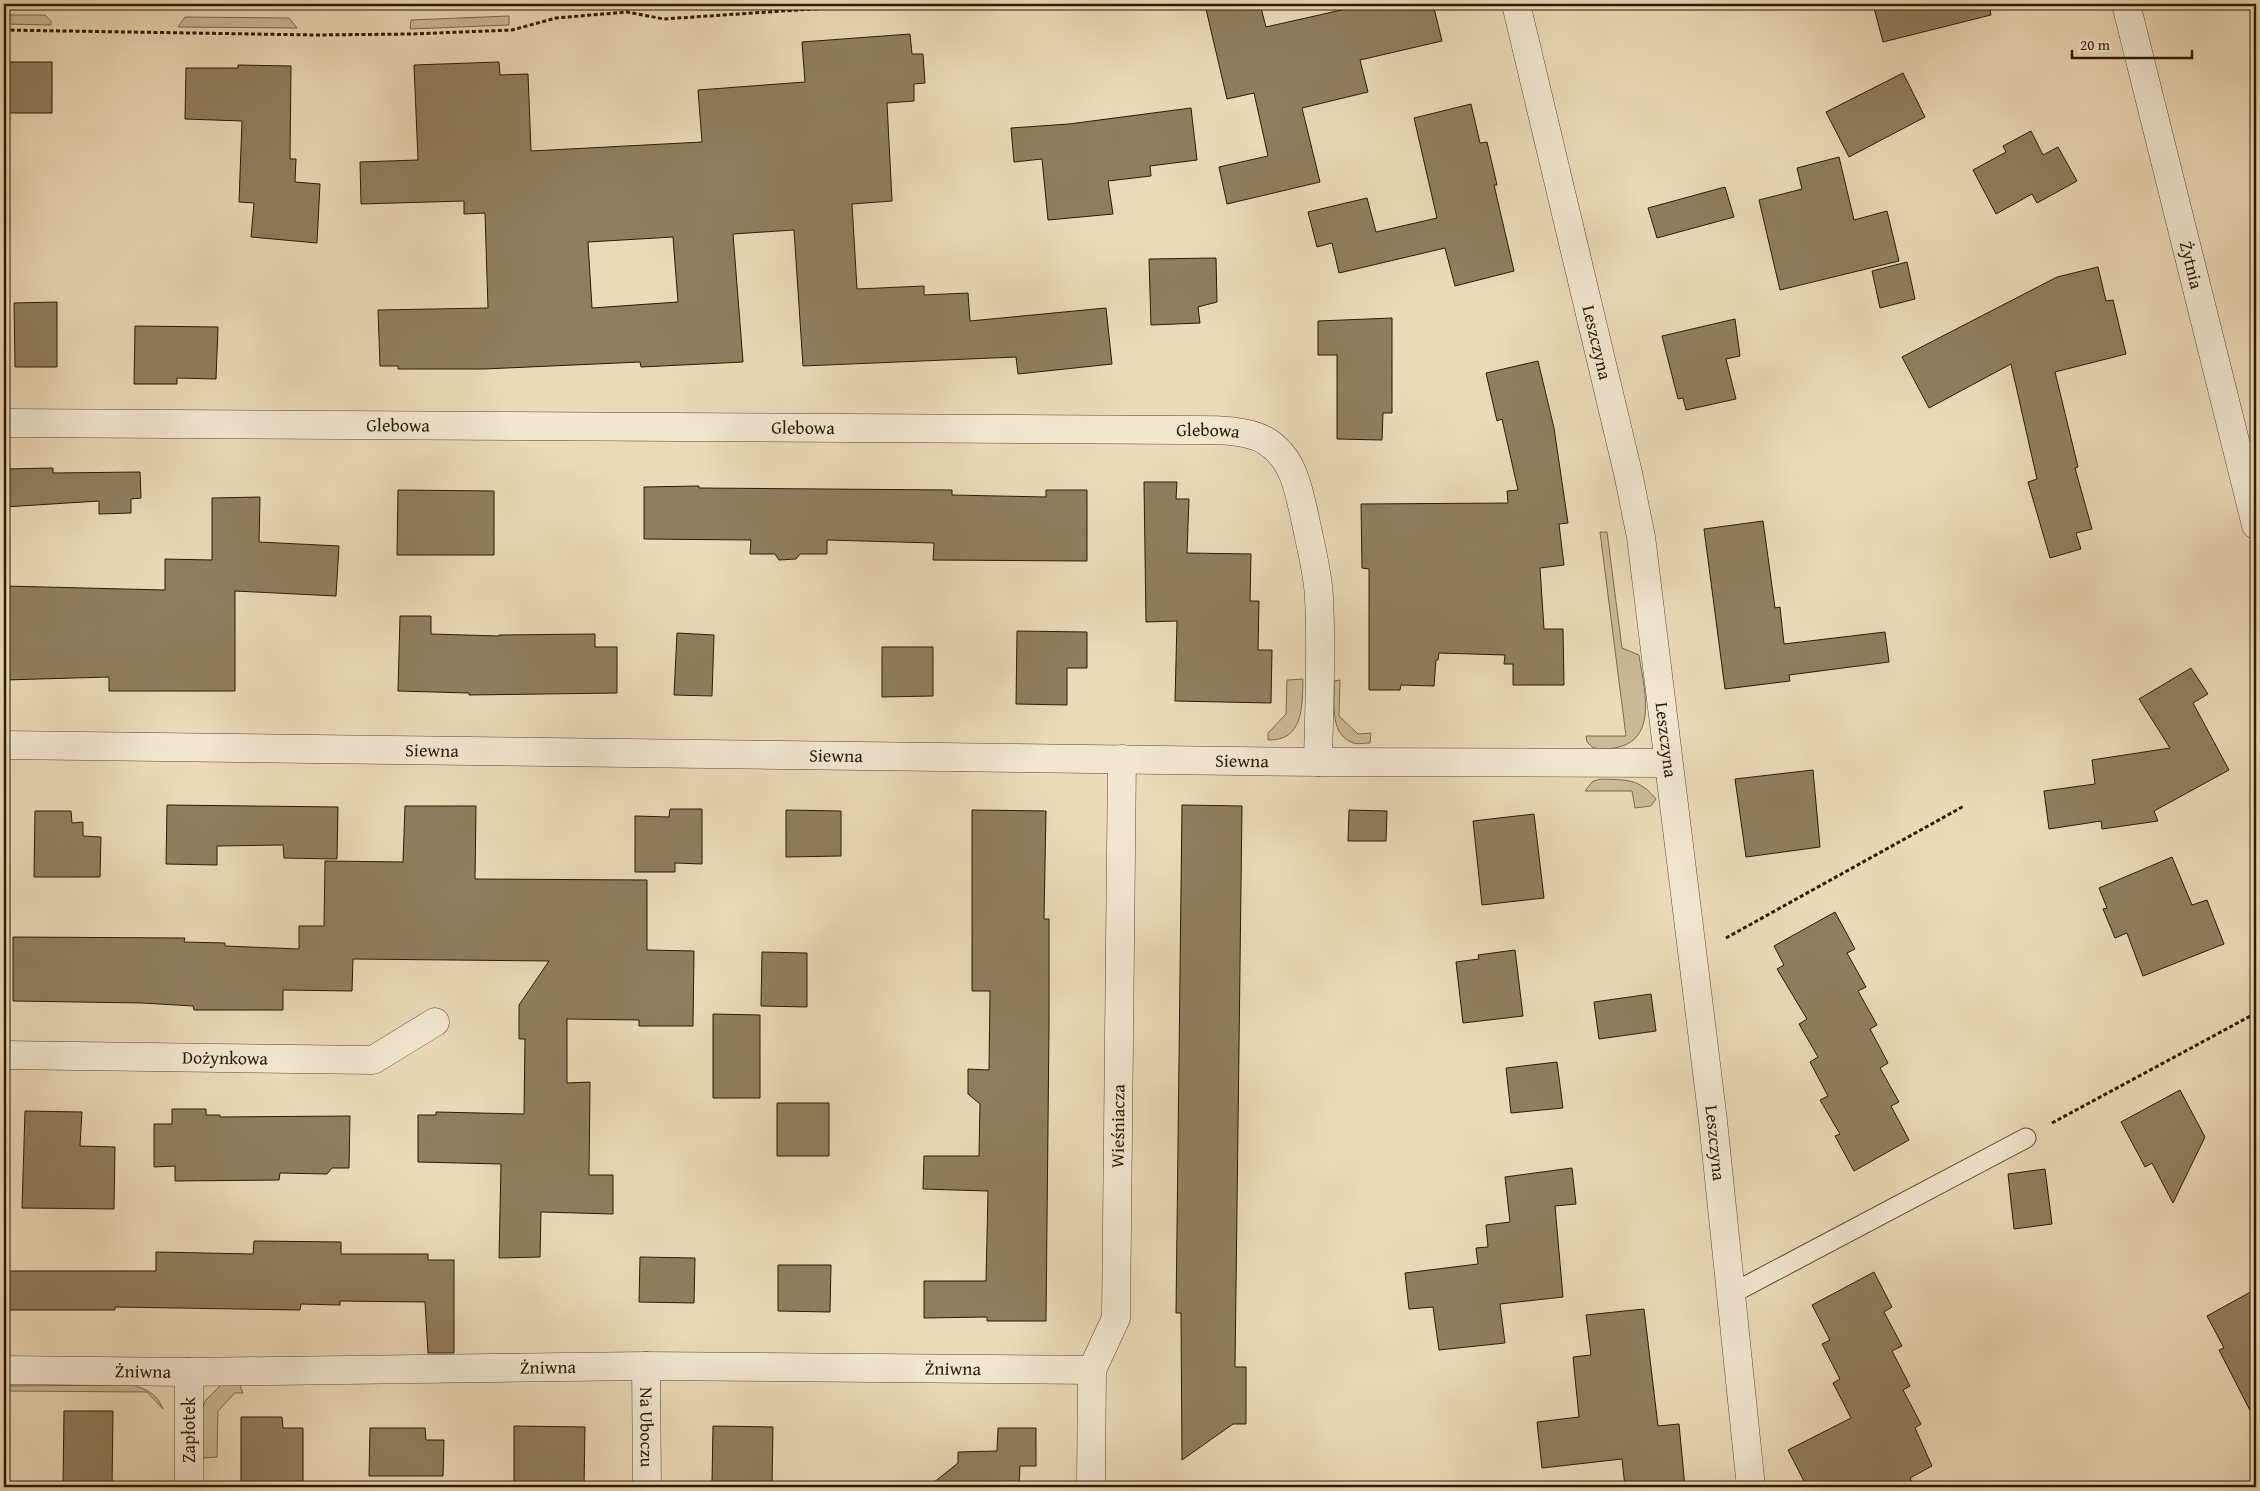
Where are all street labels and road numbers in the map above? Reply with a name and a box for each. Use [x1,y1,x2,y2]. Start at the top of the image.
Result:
street label: Żytnia [2173,238,2211,292]
street label: Leszczyna [1575,302,1619,383]
street label: Glebowa [366,411,430,439]
street label: Glebowa [771,414,835,441]
street label: Glebowa [1176,416,1242,445]
street label: Leszczyna [1648,701,1685,780]
street label: Siewna [405,736,459,764]
street label: Siewna [809,741,863,769]
street label: Siewna [1215,747,1269,774]
street label: Dożynkowa [182,1043,269,1072]
street label: Wieśniacza [1104,1084,1132,1168]
street label: Leszczyna [1698,1104,1733,1182]
street label: Żniwna [520,1353,577,1381]
street label: Żniwna [925,1355,982,1382]
street label: Żniwna [115,1357,172,1385]
street label: Na Uboczu [633,1387,661,1467]
street label: Zapłotek [175,1396,202,1463]

